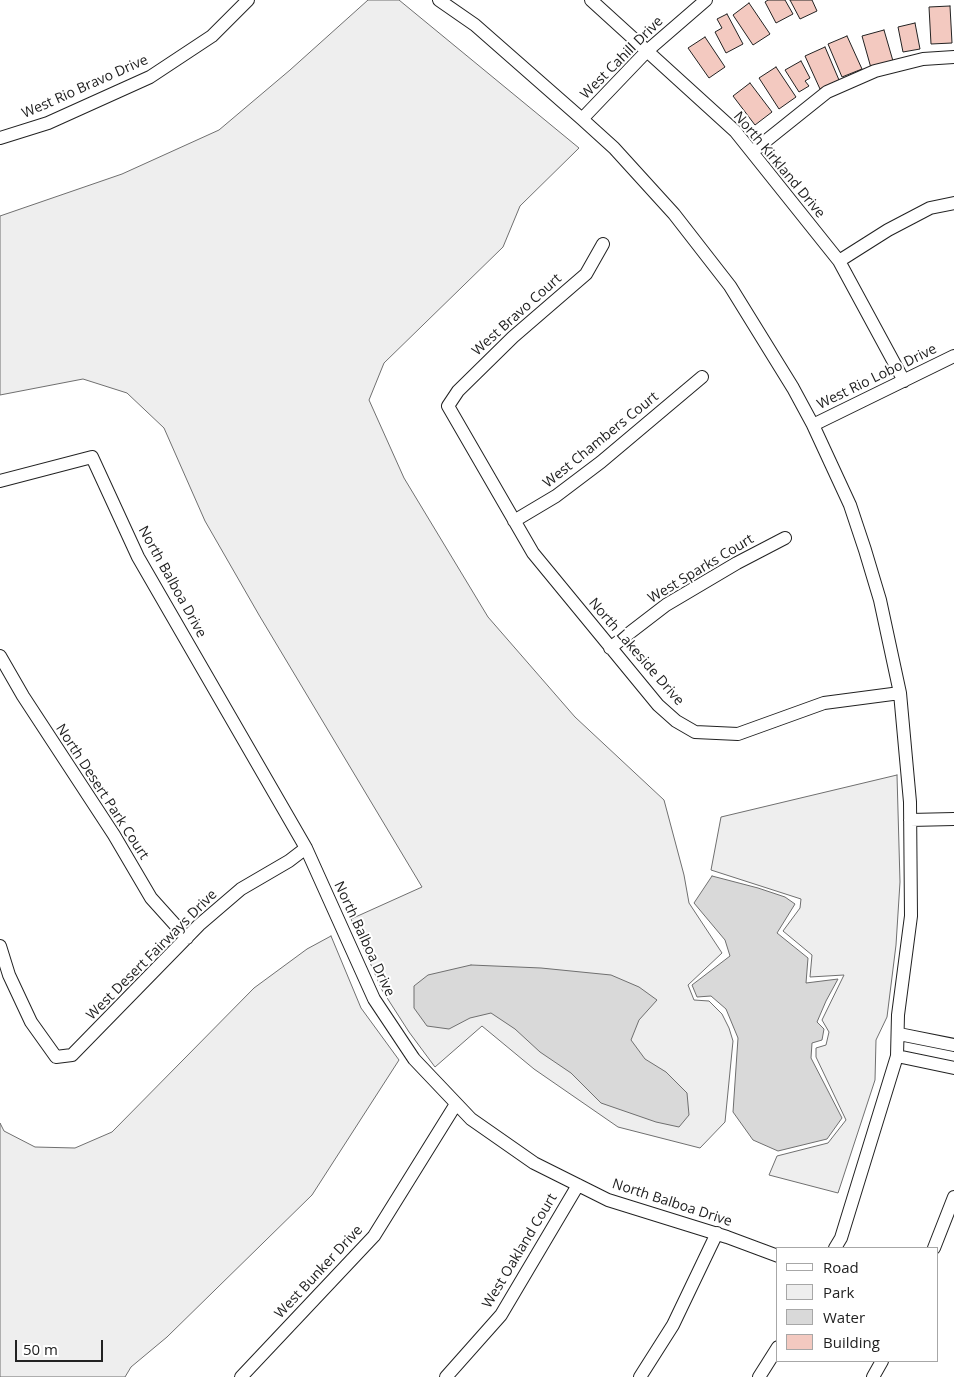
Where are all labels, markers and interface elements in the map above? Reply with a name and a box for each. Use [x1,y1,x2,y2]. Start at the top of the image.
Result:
street label: West Cahill Drive [577,13,667,103]
street label: West Rio Bravo Drive [19,52,151,122]
street label: North Kirkland Drive [730,108,828,222]
street label: West Bravo Court [469,271,565,359]
street label: West Rio Lobo Drive [814,341,940,413]
street label: West Chambers Court [540,388,662,492]
street label: North Balboa Drive [134,523,210,641]
street label: West Sparks Court [645,531,757,607]
street label: North Lakeside Drive [585,595,687,709]
street label: North Desert Park Court [52,721,152,863]
street label: North Balboa Drive [330,879,398,999]
street label: West Desert Fairways Drive [83,886,221,1024]
street label: North Balboa Drive [610,1176,734,1230]
street label: West Oakland Court [479,1191,561,1311]
street label: West Bunker Drive [272,1222,366,1322]
legend [776,1247,939,1362]
text: Road [823,1257,859,1277]
text: Park [823,1282,854,1302]
text: Water [823,1307,865,1327]
scale bar [18,1330,105,1362]
text: Building [823,1332,880,1352]
text: 50 m [23,1339,58,1359]

